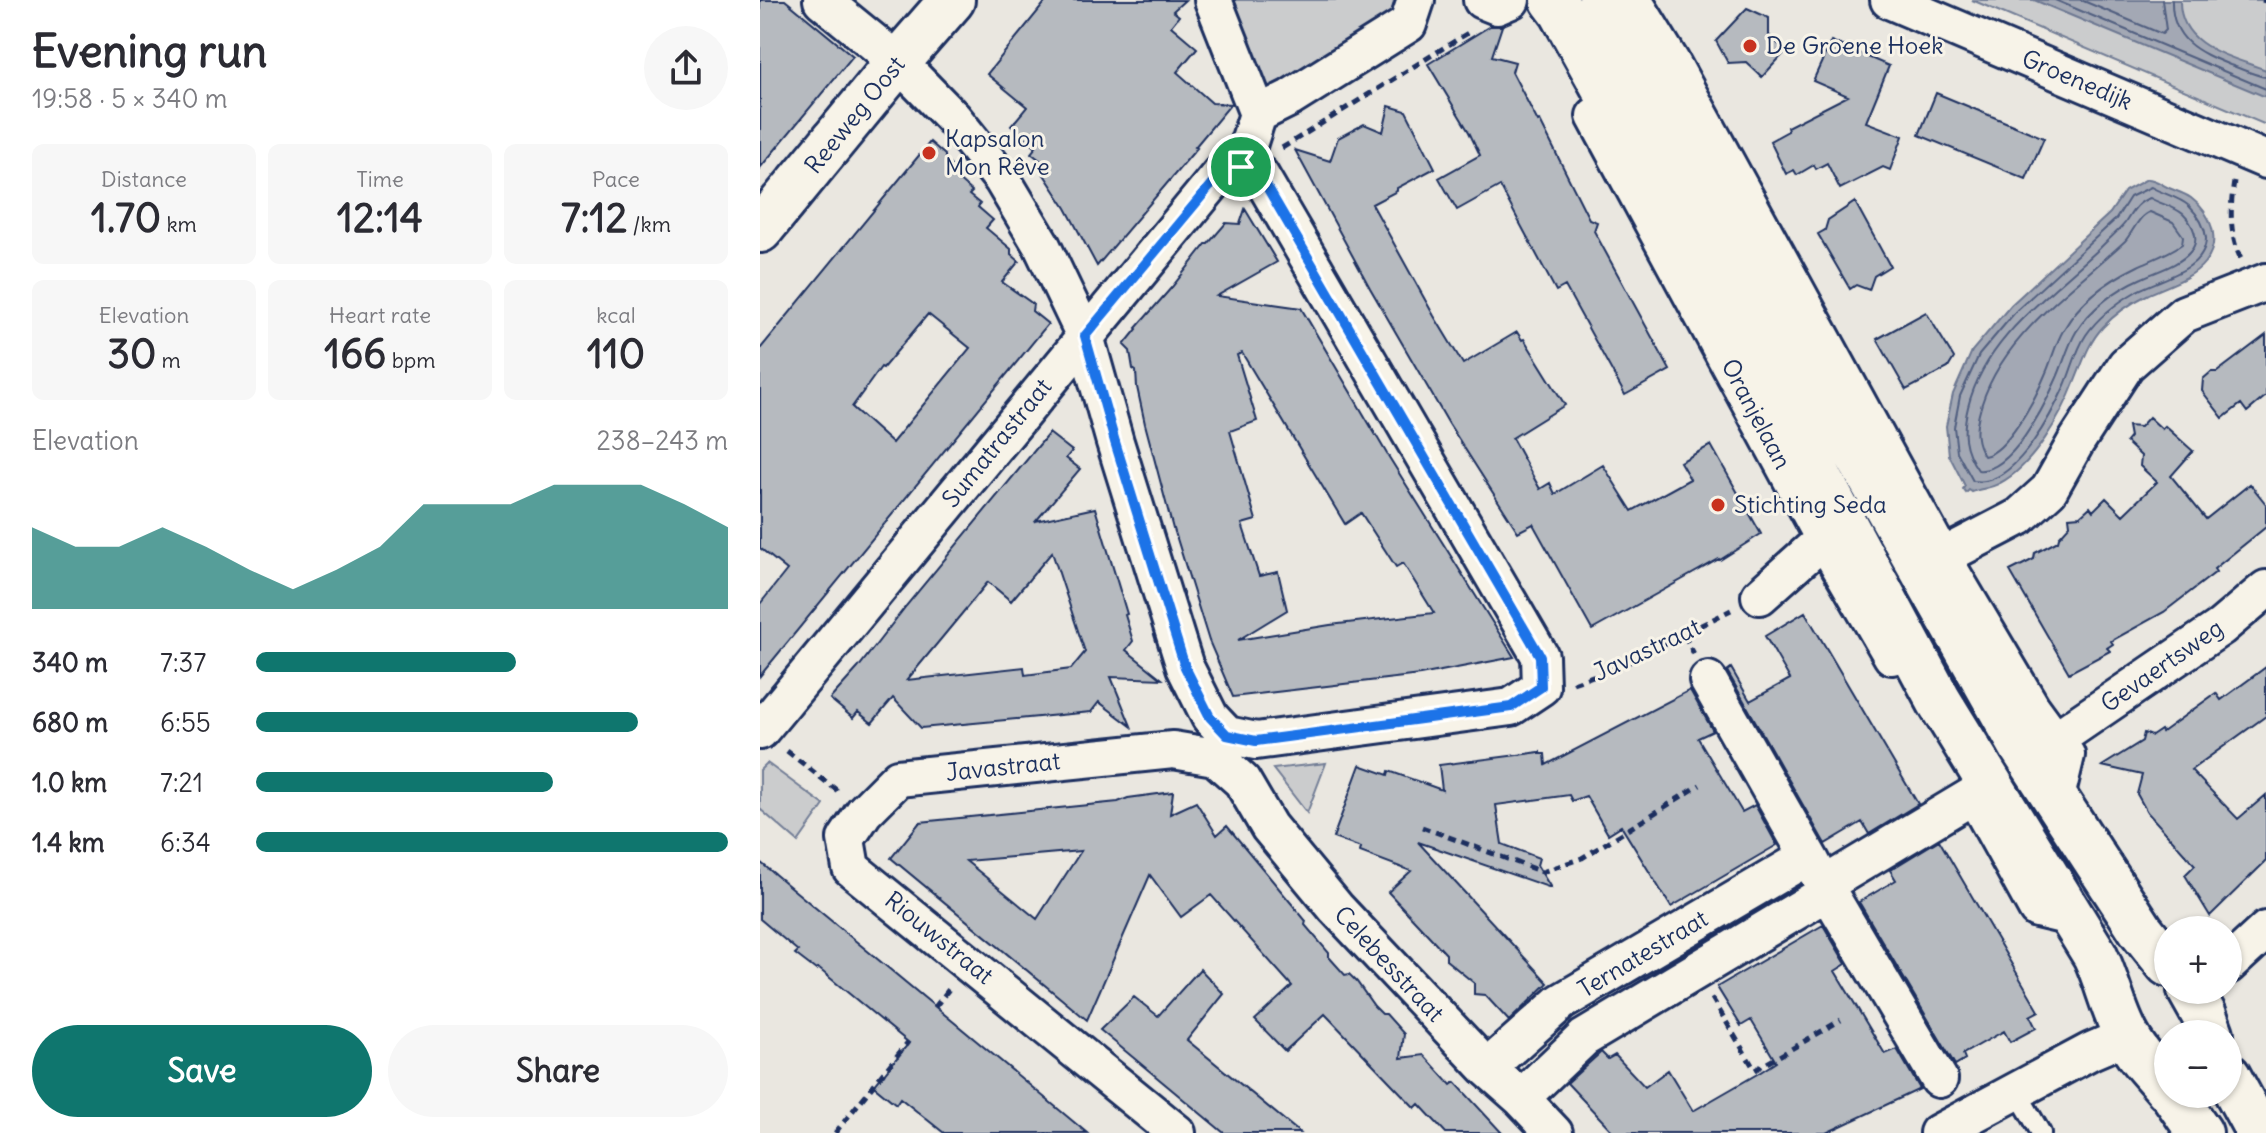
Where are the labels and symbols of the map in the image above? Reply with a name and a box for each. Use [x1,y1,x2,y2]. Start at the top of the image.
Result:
place label: De Groene Hoek [1766,30,1943,60]
marker: De Groene Hoek [1741,37,1759,55]
street label: Groenedijk [2018,42,2137,116]
street label: Reeweg Oost [798,50,911,179]
place label: Kapsalon Mon Rêve [945,123,1050,181]
pin [1207,133,1275,201]
marker: Kapsalon Mon Rêve [920,144,938,162]
street label: Oranjelaan [1715,353,1798,474]
street label: Sumatrastraat [935,372,1057,513]
place label: Stichting Seda [1734,489,1887,519]
marker: Stichting Seda [1709,496,1727,514]
street label: Javastraat [1588,611,1705,687]
street label: Gevaertsweg [2095,612,2228,718]
street label: Javastraat [944,745,1062,787]
street label: Riouwstraat [879,884,1000,990]
street label: Celebesstraat [1328,899,1451,1027]
street label: Ternatestraat [1572,903,1713,1004]

